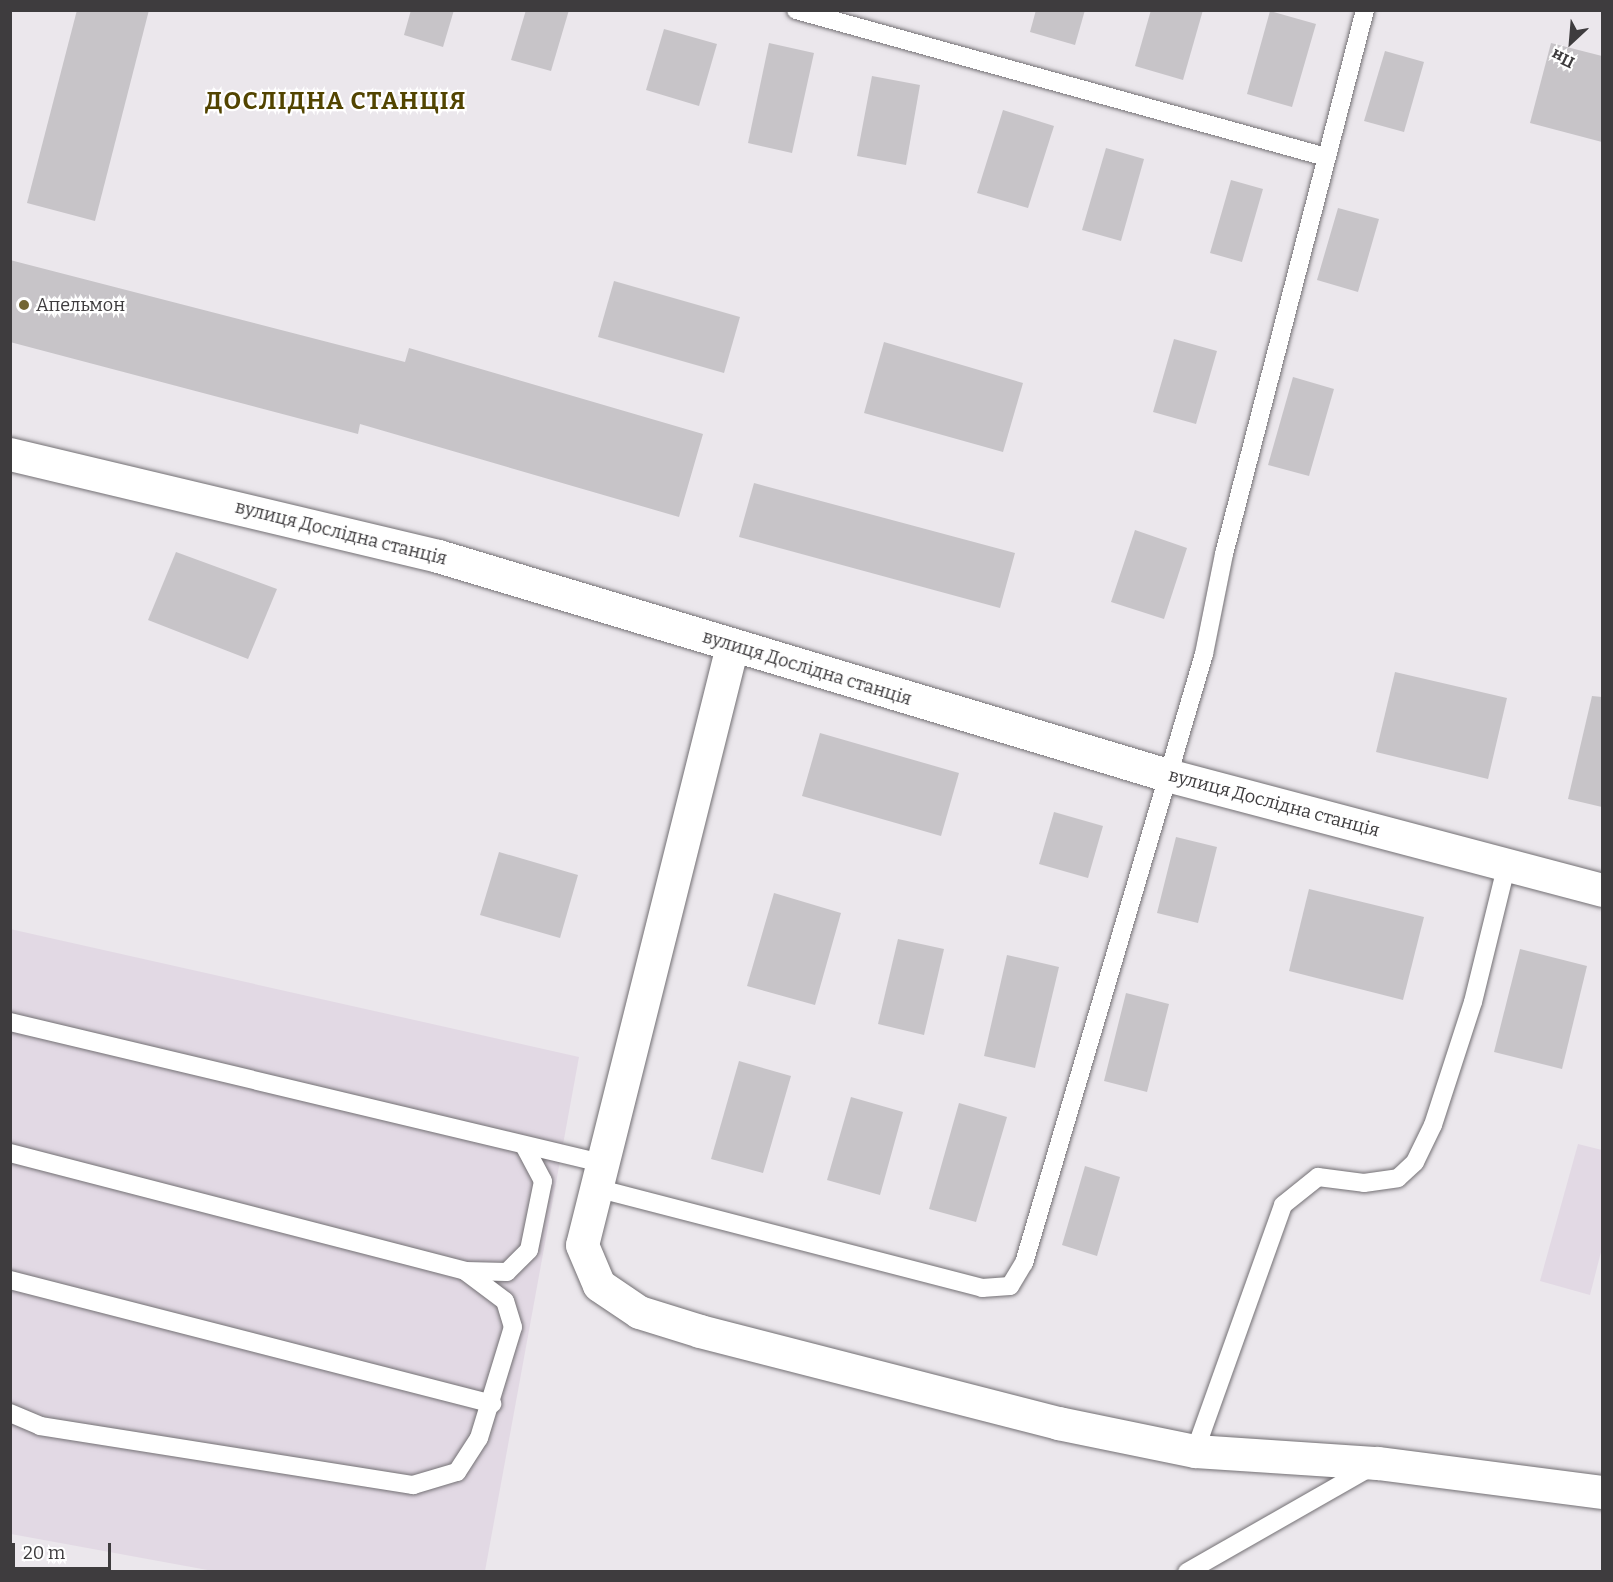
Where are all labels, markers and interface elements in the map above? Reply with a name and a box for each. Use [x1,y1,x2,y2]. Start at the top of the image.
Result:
north arrow [1541,12,1601,72]
text: Пн [1548,45,1577,72]
district label: ДОСЛІДНА СТАНЦІЯ [205,88,467,116]
place label: Апельмон [36,294,125,316]
marker: Апельмон [17,298,31,312]
street label: вулиця Дослідна станція [233,496,449,570]
street label: вулиця Дослідна станція [700,626,914,710]
street label: вулиця Дослідна станція [1166,764,1382,842]
scale bar [15,1531,114,1569]
text: 20 m [23,1542,65,1564]

